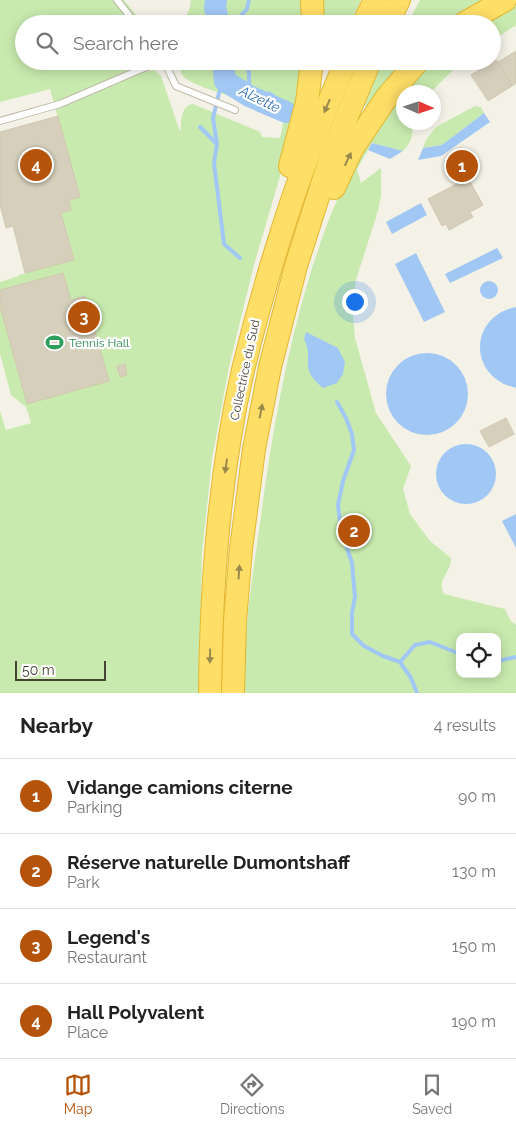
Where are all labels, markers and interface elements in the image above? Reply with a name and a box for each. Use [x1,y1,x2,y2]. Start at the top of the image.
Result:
search box [15,15,501,70]
icon: search [33,29,61,57]
text: Search here [73,32,179,54]
water label: Alzette [236,82,283,116]
north arrow [396,85,441,130]
one-way arrow [323,99,331,113]
pin: 4 [20,146,52,184]
pin: 1 [446,147,478,185]
one-way arrow [344,152,352,166]
your location [342,289,368,315]
pin: 3 [68,298,100,336]
street label: Collectrice du Sud [227,318,263,422]
sports icon: Tennis Hall [45,333,65,353]
place label: Tennis Hall [69,336,130,350]
one-way arrow [258,403,266,419]
one-way arrow [222,458,230,474]
pin: 2 [338,512,370,550]
one-way arrow [235,564,243,580]
map controls [456,633,501,678]
button: locate [456,633,501,678]
one-way arrow [206,648,214,664]
scale bar [15,658,106,681]
text: 50 m [22,662,55,678]
text: Nearby [20,713,93,738]
text: 4 results [434,716,496,735]
text: Vidange camions citerne [67,776,293,798]
text: 1 [32,787,40,806]
text: 90 m [458,787,496,806]
text: Parking [67,798,122,817]
text: Réserve naturelle Dumontshaff [67,851,350,873]
text: 2 [31,862,41,881]
text: 130 m [452,862,496,881]
text: Park [67,873,100,892]
text: Legend's [67,926,150,948]
text: 3 [32,937,40,956]
text: 150 m [452,937,496,956]
text: Restaurant [67,948,147,967]
text: Hall Polyvalent [67,1001,204,1023]
text: 4 [31,1012,41,1031]
text: 190 m [451,1012,496,1031]
text: Place [67,1023,108,1042]
tab: Map [64,1071,92,1117]
tab: Directions [220,1071,285,1117]
tab: Saved [412,1071,452,1117]

